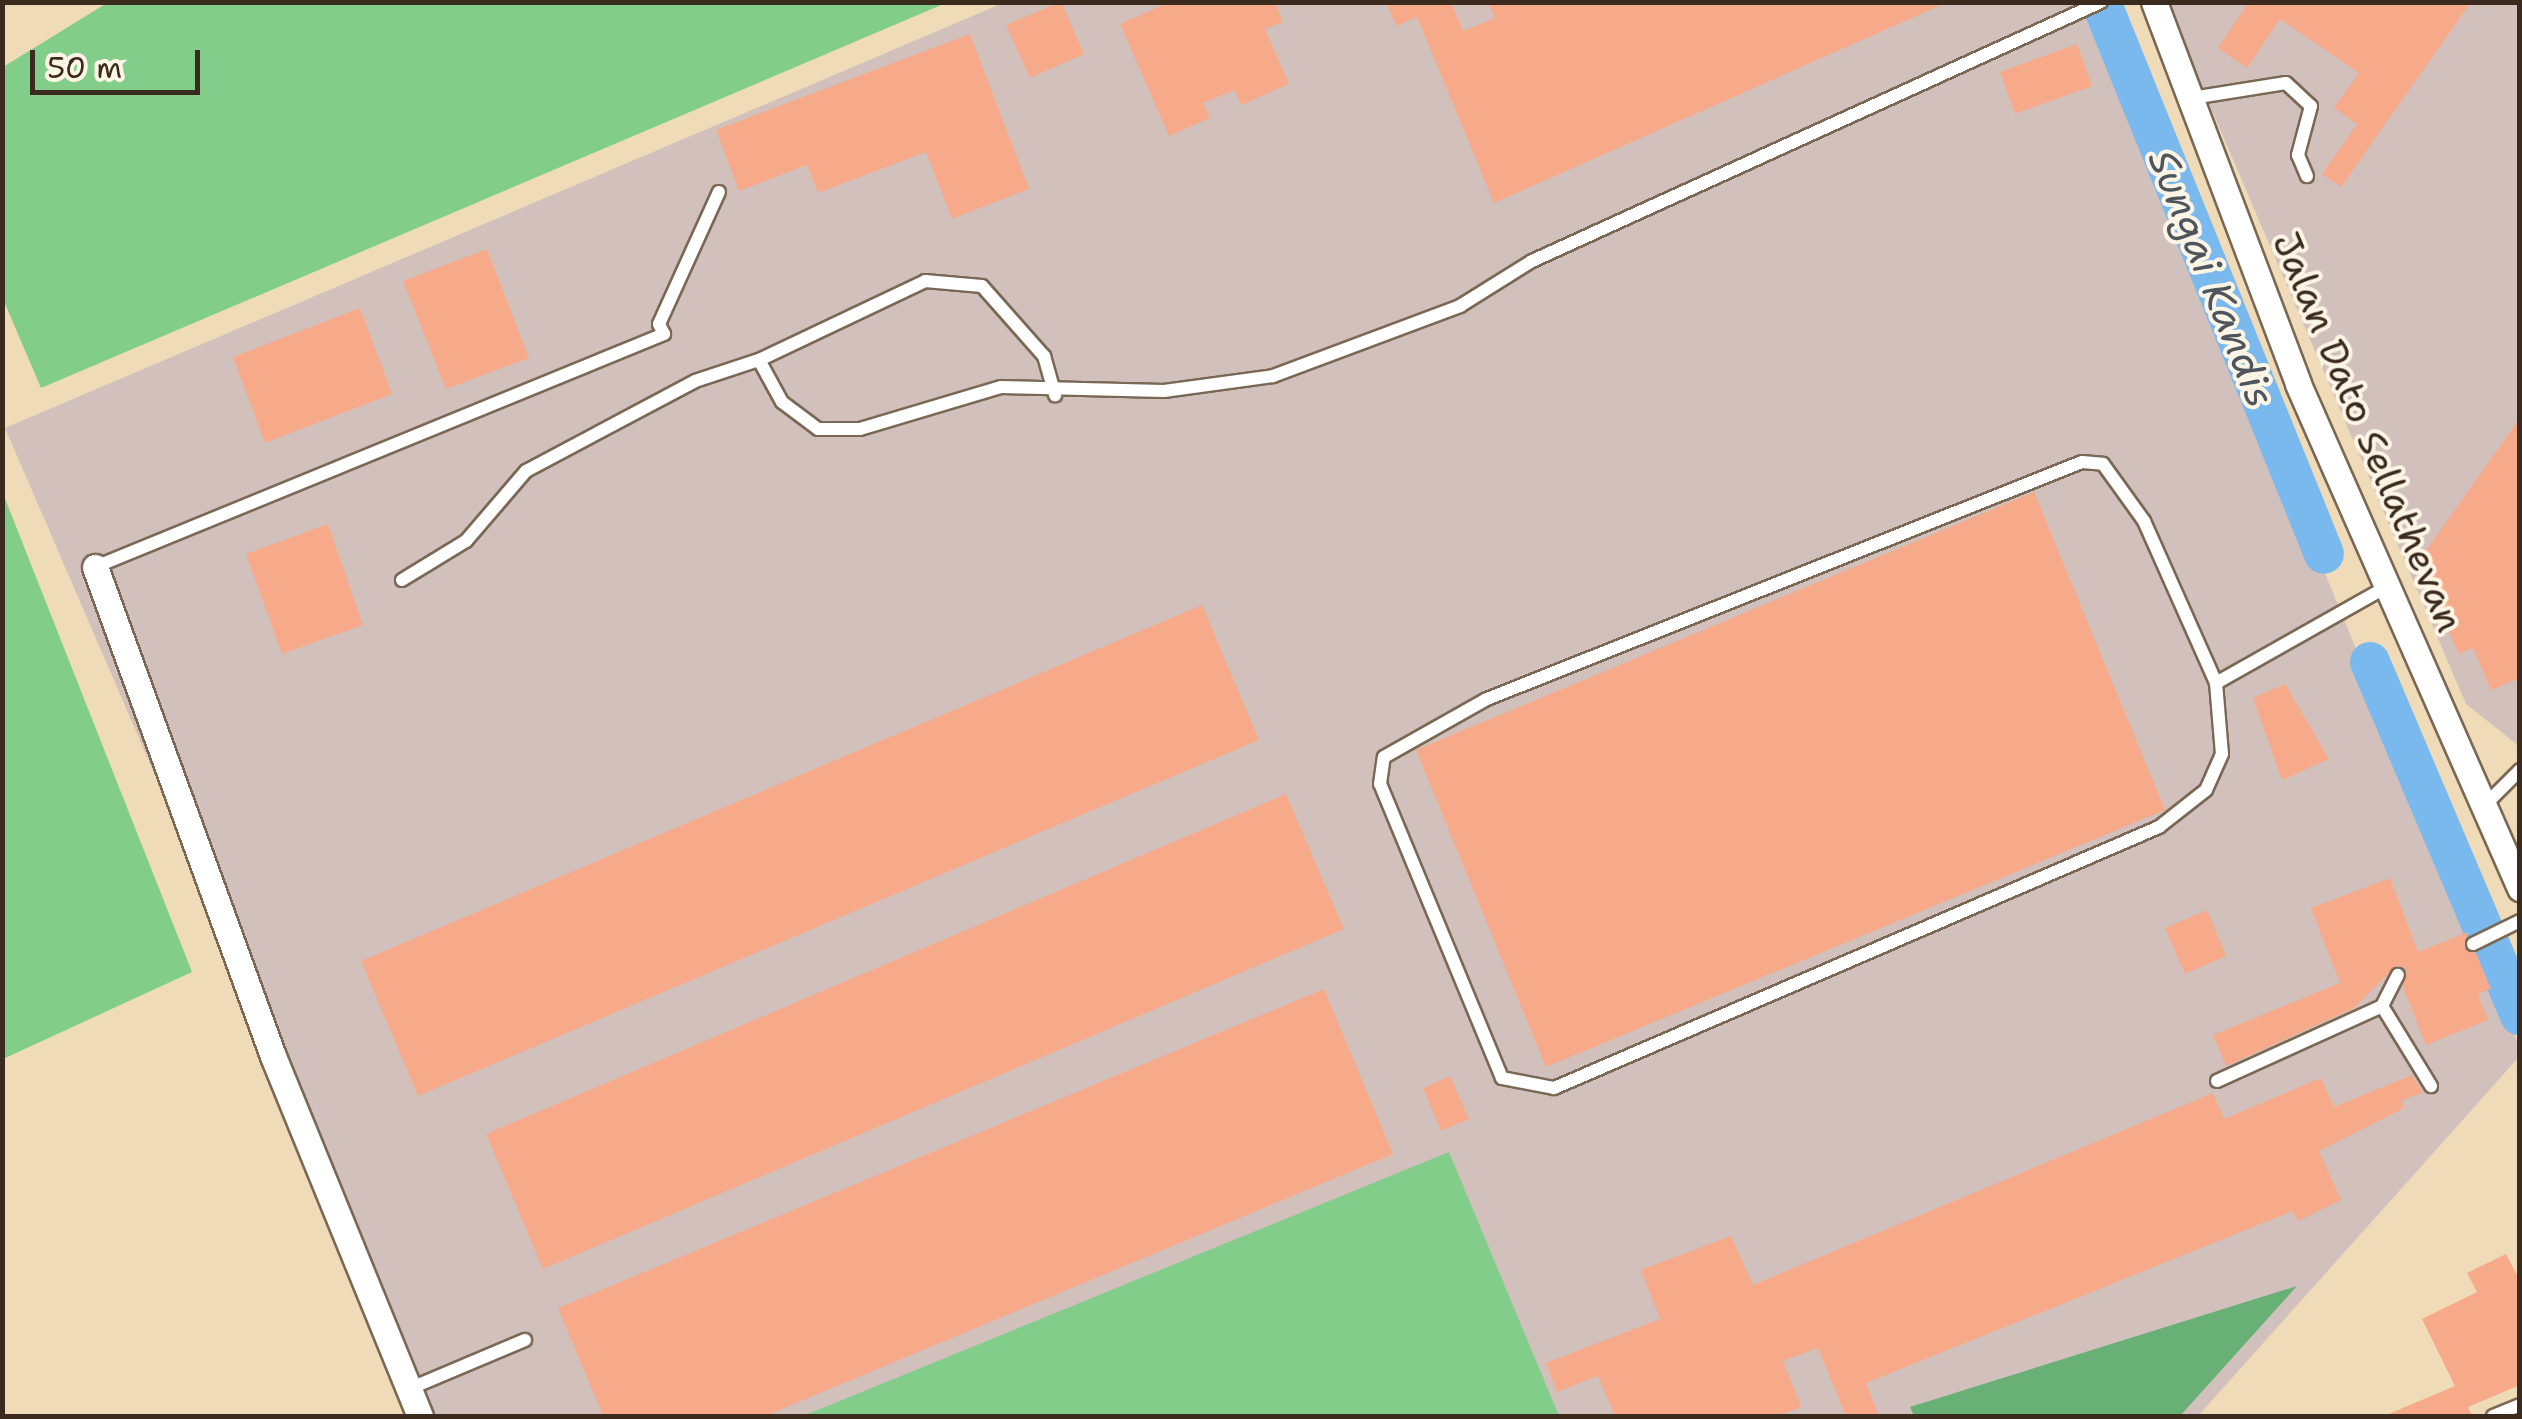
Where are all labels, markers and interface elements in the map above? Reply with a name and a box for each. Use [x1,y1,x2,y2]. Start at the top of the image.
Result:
scale bar [35,30,205,92]
text: 50 m [47,47,122,88]
water label: Sungai Kandis [2139,142,2285,414]
street label: Jalan Dato Sellathevan [2263,225,2473,639]

